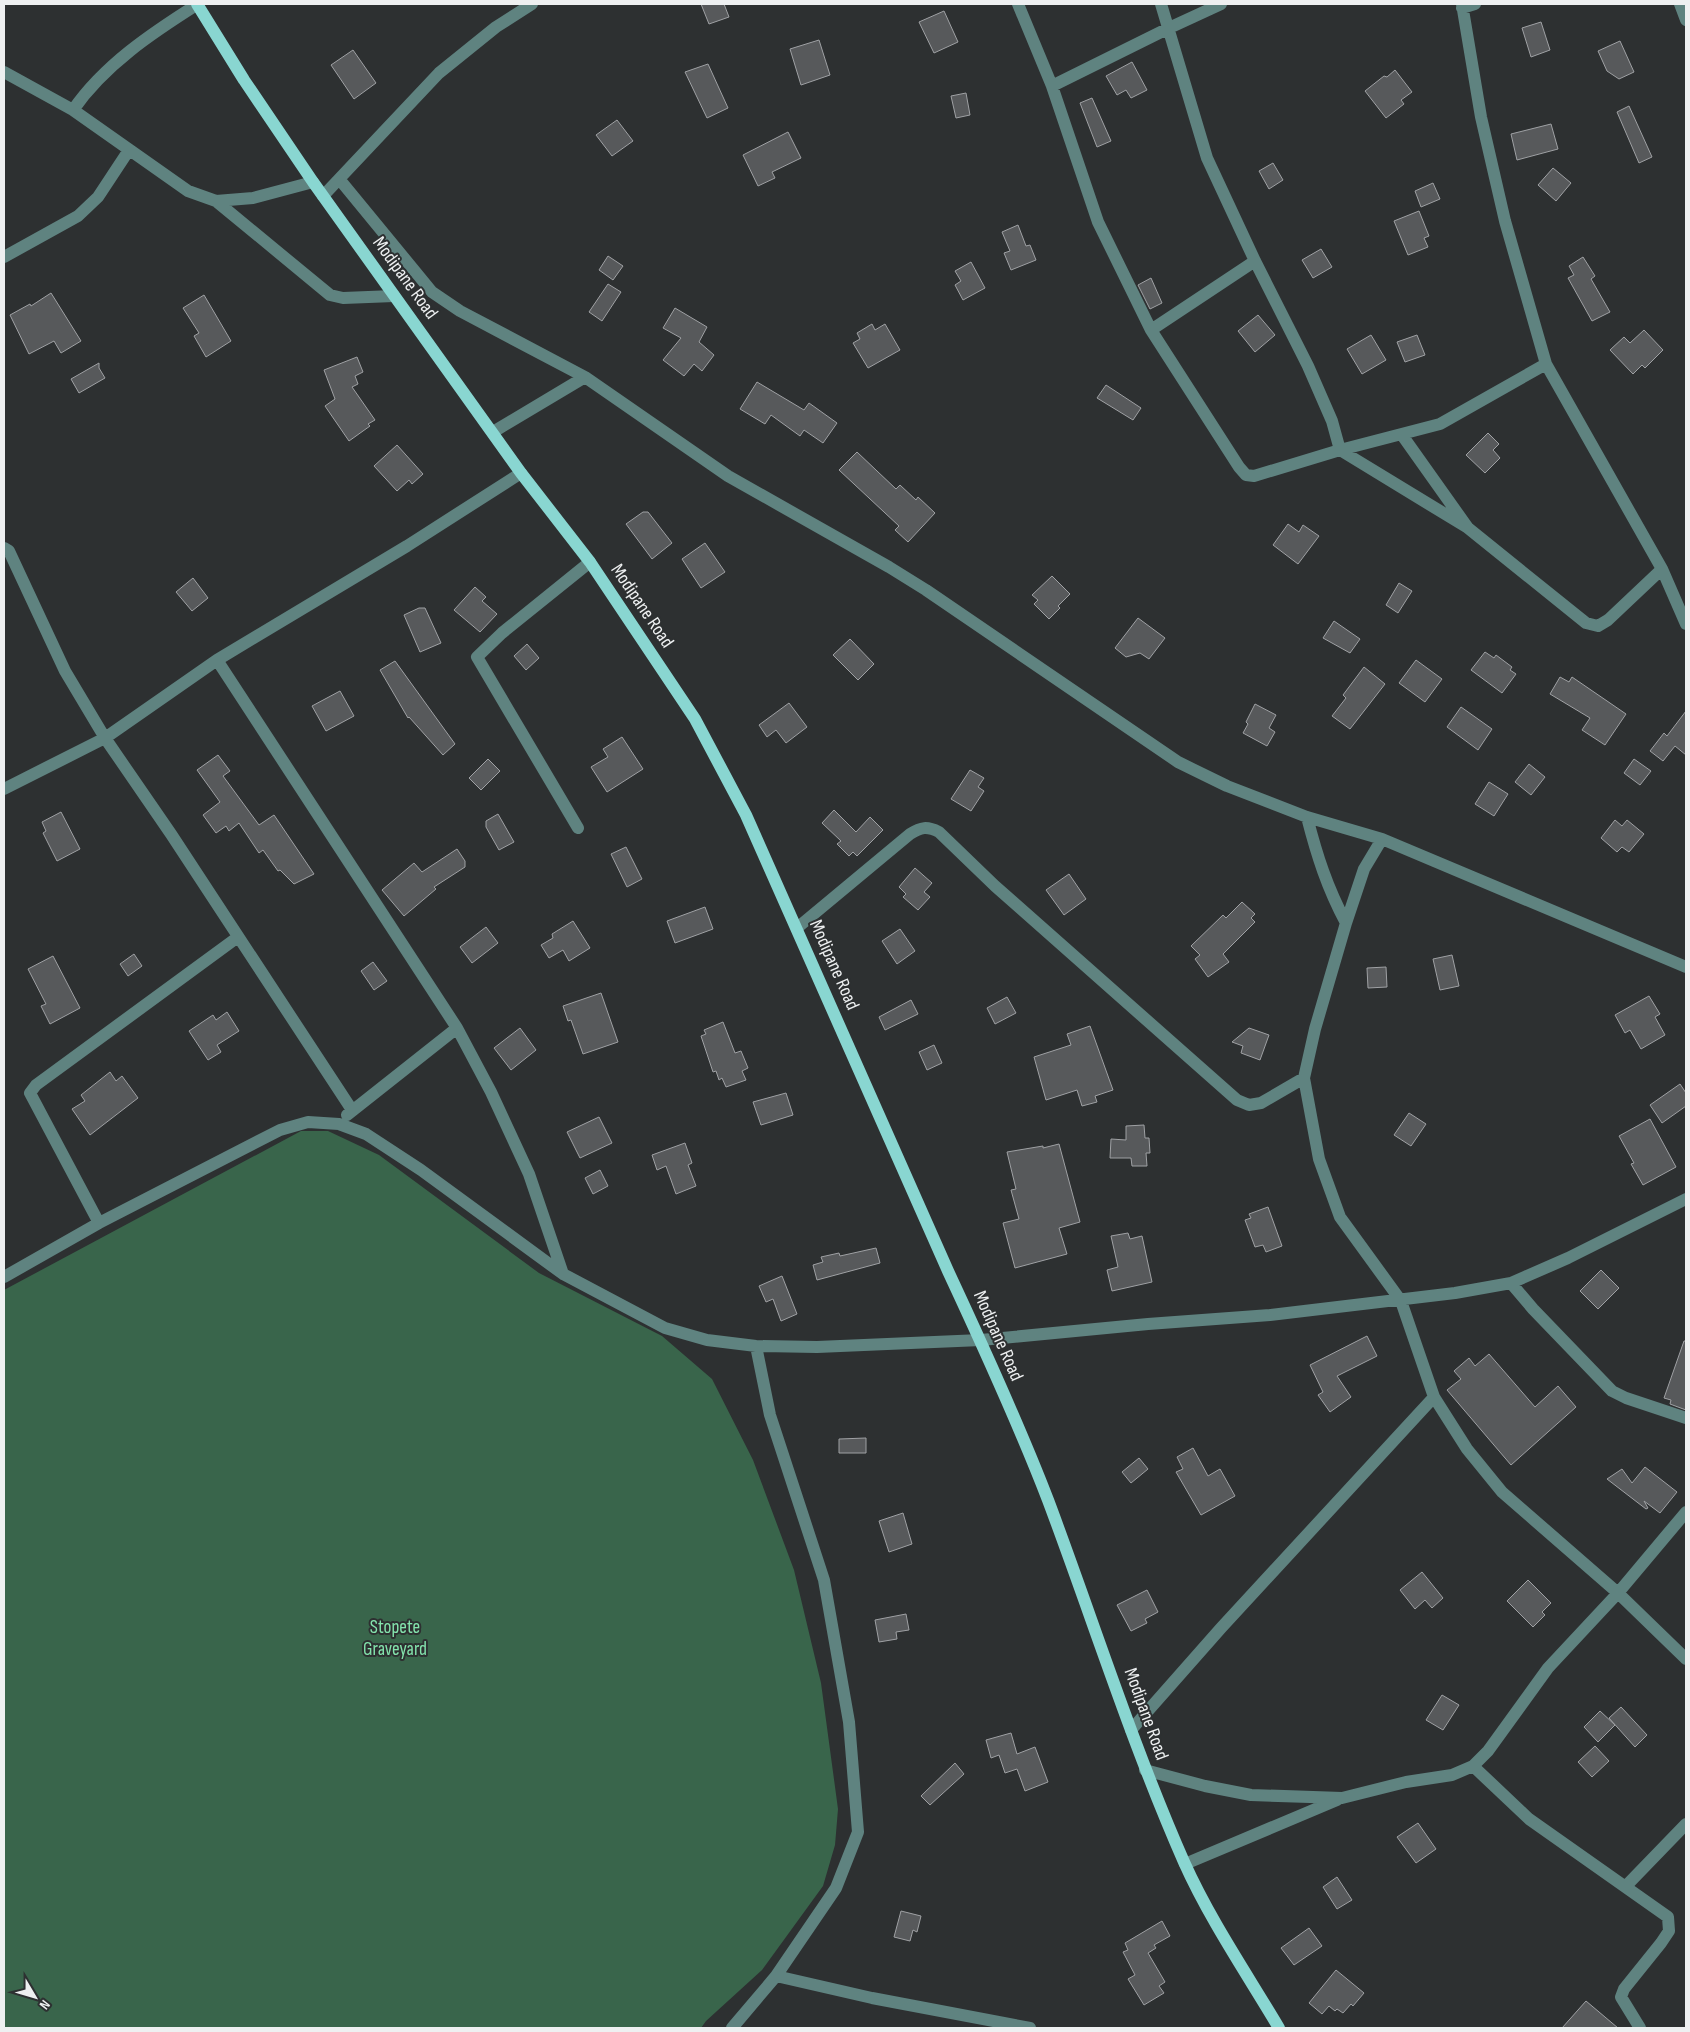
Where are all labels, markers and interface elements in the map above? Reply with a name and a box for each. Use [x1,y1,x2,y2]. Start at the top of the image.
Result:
street label: Modipane Road [367,232,443,324]
street label: Modipane Road [606,560,678,652]
street label: Modipane Road [804,916,864,1014]
street label: Modipane Road [968,1287,1028,1385]
park label: Stopete Graveyard [363,1616,427,1661]
street label: Modipane Road [1119,1665,1173,1763]
north arrow [10,1972,60,2022]
text: N [36,1997,54,2013]

